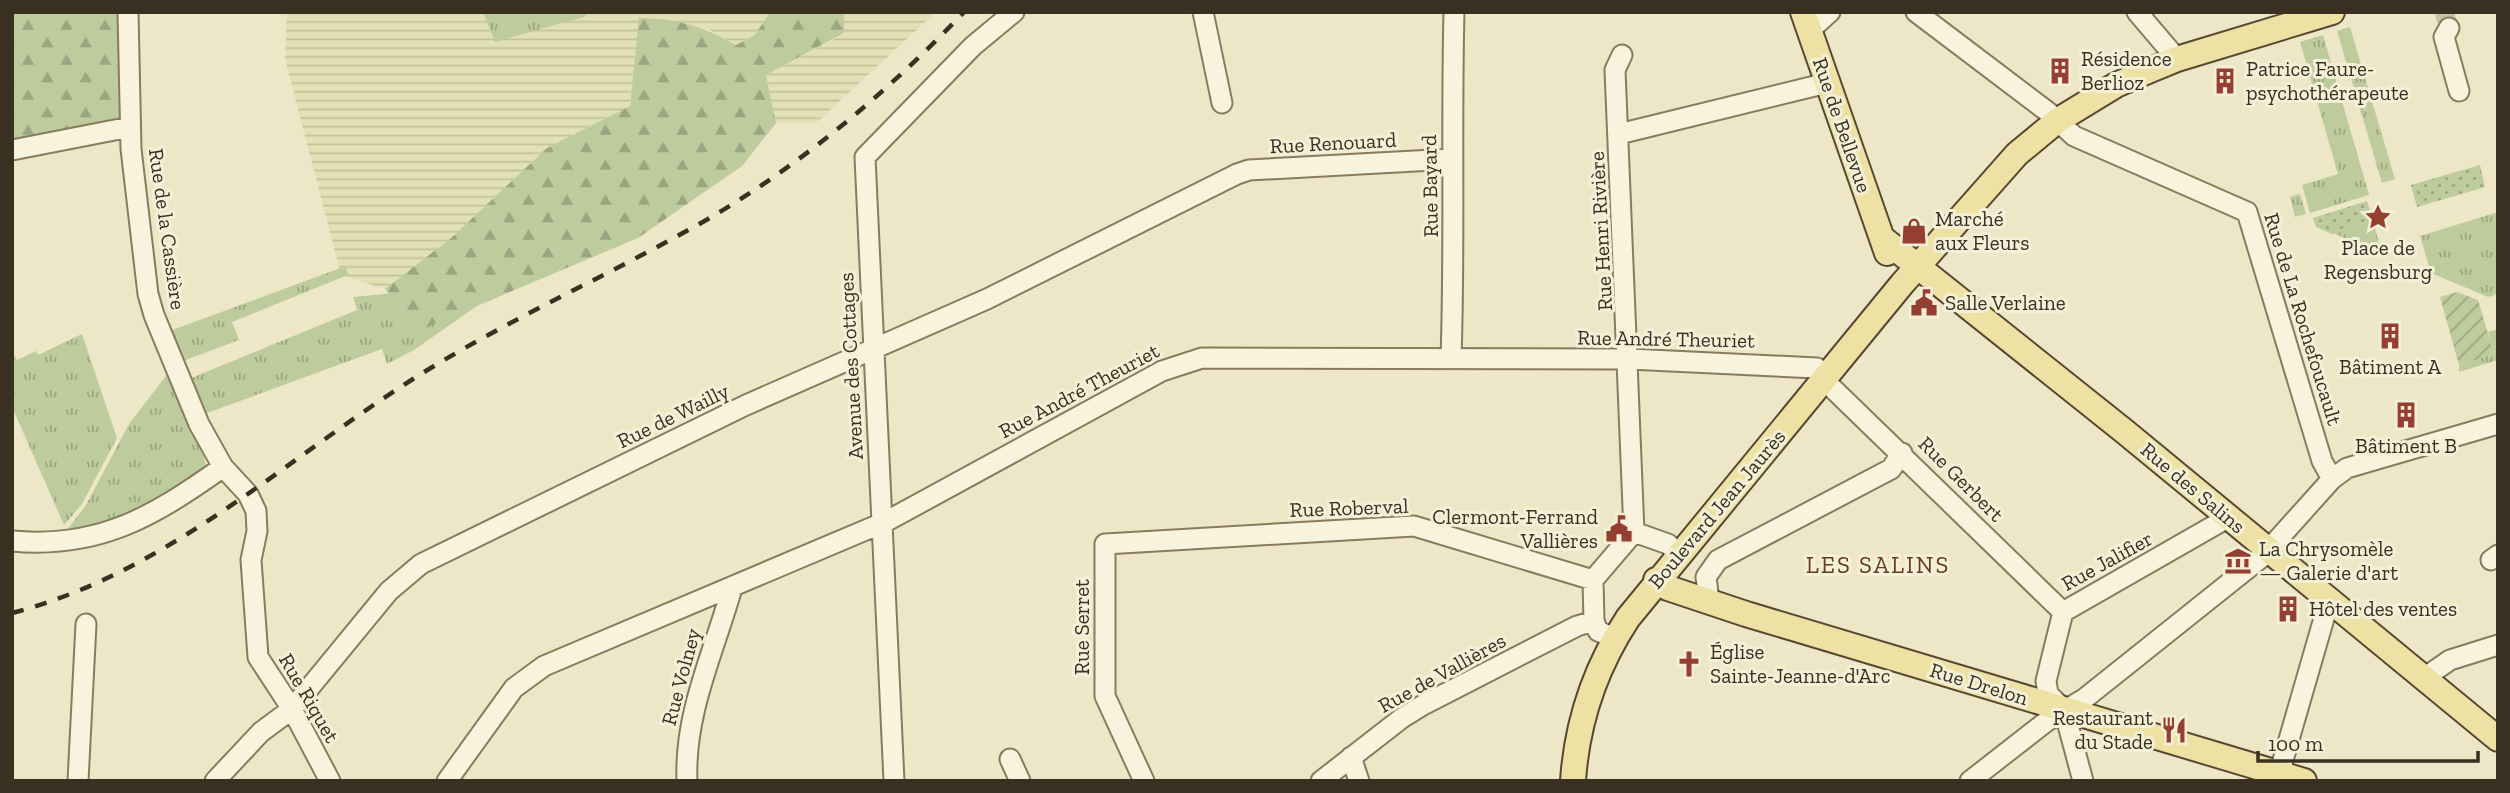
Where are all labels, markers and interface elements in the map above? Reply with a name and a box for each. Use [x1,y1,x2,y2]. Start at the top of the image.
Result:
place label: Résidence Berlioz [2081,46,2172,95]
street label: Rue de Bellevue [1808,54,1877,196]
building icon: Résidence Berlioz [2045,56,2075,86]
place label: Patrice Faure- psychothérapeute [2246,56,2409,105]
building icon: Patrice Faure- psychothérapeute [2210,66,2240,96]
street label: Rue Renouard [1269,127,1398,158]
street label: Rue Bayard [1416,134,1443,238]
street label: Rue de la Cassière [144,147,191,311]
street label: Rue Henri Rivière [1584,150,1617,311]
place icon: Place de Regensburg [2363,202,2393,232]
place label: Marché aux Fleurs [1935,206,2029,255]
street label: Rue de La Rochefoucault [2259,210,2348,428]
shop icon: Marché aux Fleurs [1899,216,1929,246]
place label: Place de Regensburg [2324,235,2433,284]
street label: Avenue des Cottages [833,272,868,460]
public building icon: Salle Verlaine [1909,288,1939,318]
place label: Salle Verlaine [1945,290,2066,315]
building icon: Bâtiment A [2375,321,2405,351]
street label: Rue André Theuriet [1577,324,1755,353]
street label: Rue André Theuriet [994,338,1163,443]
place label: Bâtiment A [2339,354,2441,379]
street label: Rue de Wailly [613,378,733,453]
building icon: Bâtiment B [2391,400,2421,430]
street label: Boulevard Jean Jaurès [1643,424,1791,593]
street label: Rue Gerbert [1914,431,2009,527]
place label: Bâtiment B [2355,433,2457,458]
street label: Rue des Salins [2136,437,2251,539]
street label: Rue Roberval [1289,493,1409,522]
place label: Clermont-Ferrand Vallières [1432,504,1598,553]
public building icon: Clermont-Ferrand Vallières [1604,514,1634,544]
street label: Rue Jalifier [2057,525,2157,596]
place label: La Chrysomèle — Galerie d'art [2259,536,2398,585]
museum icon: La Chrysomèle — Galerie d'art [2223,546,2253,576]
district label: LES SALINS [1806,550,1950,579]
street label: Rue Serret [1069,579,1094,675]
building icon: Hôtel des ventes [2273,594,2303,624]
place label: Hôtel des ventes [2309,596,2457,621]
street label: Rue Volney [656,625,706,728]
street label: Rue de Vallières [1374,627,1510,718]
place label: Église Sainte-Jeanne-d'Arc [1710,639,1890,688]
street label: Rue Riquet [274,649,345,747]
church icon: Église Sainte-Jeanne-d'Arc [1674,649,1704,679]
street label: Rue Drelon [1927,657,2031,710]
place label: Restaurant du Stade [2053,705,2153,754]
restaurant icon: Restaurant du Stade [2159,715,2189,745]
scale bar [2258,720,2478,764]
text: 100 m [2268,731,2323,756]

